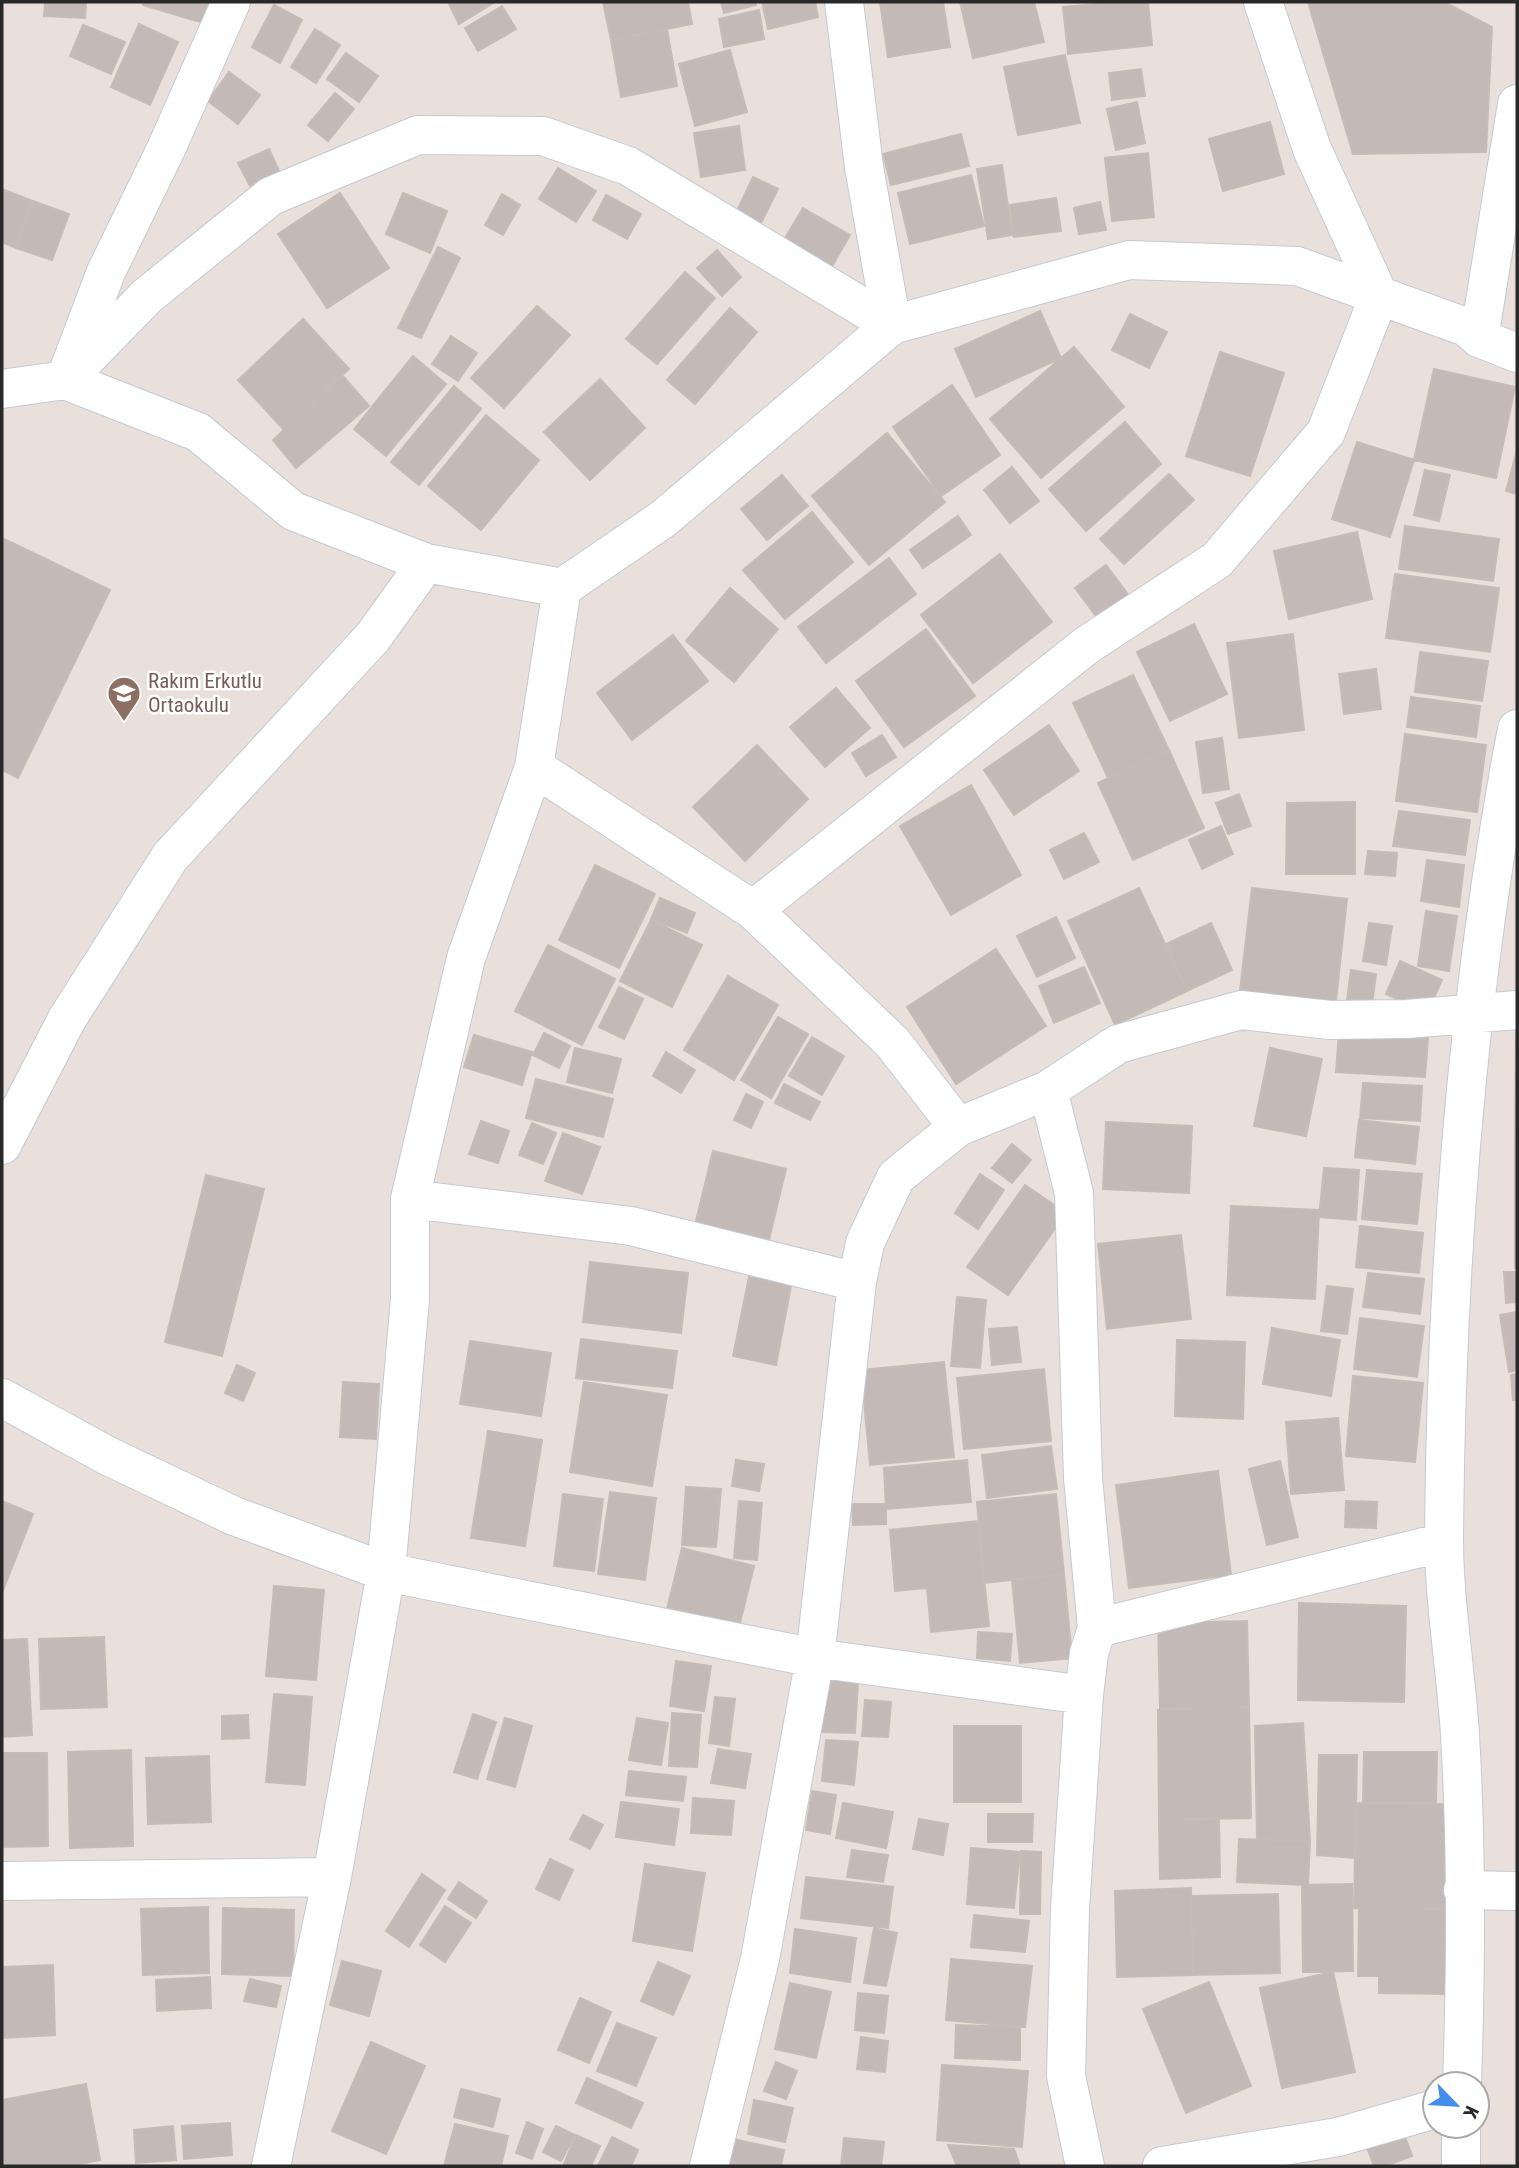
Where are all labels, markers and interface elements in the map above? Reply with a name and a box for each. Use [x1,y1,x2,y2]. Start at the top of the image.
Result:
place label: Rakım Erkutlu Ortaokulu [148,669,262,717]
school or university icon: Rakım Erkutlu Ortaokulu [105,674,143,723]
north arrow [1421,2070,1491,2140]
text: K [1458,2102,1484,2122]

